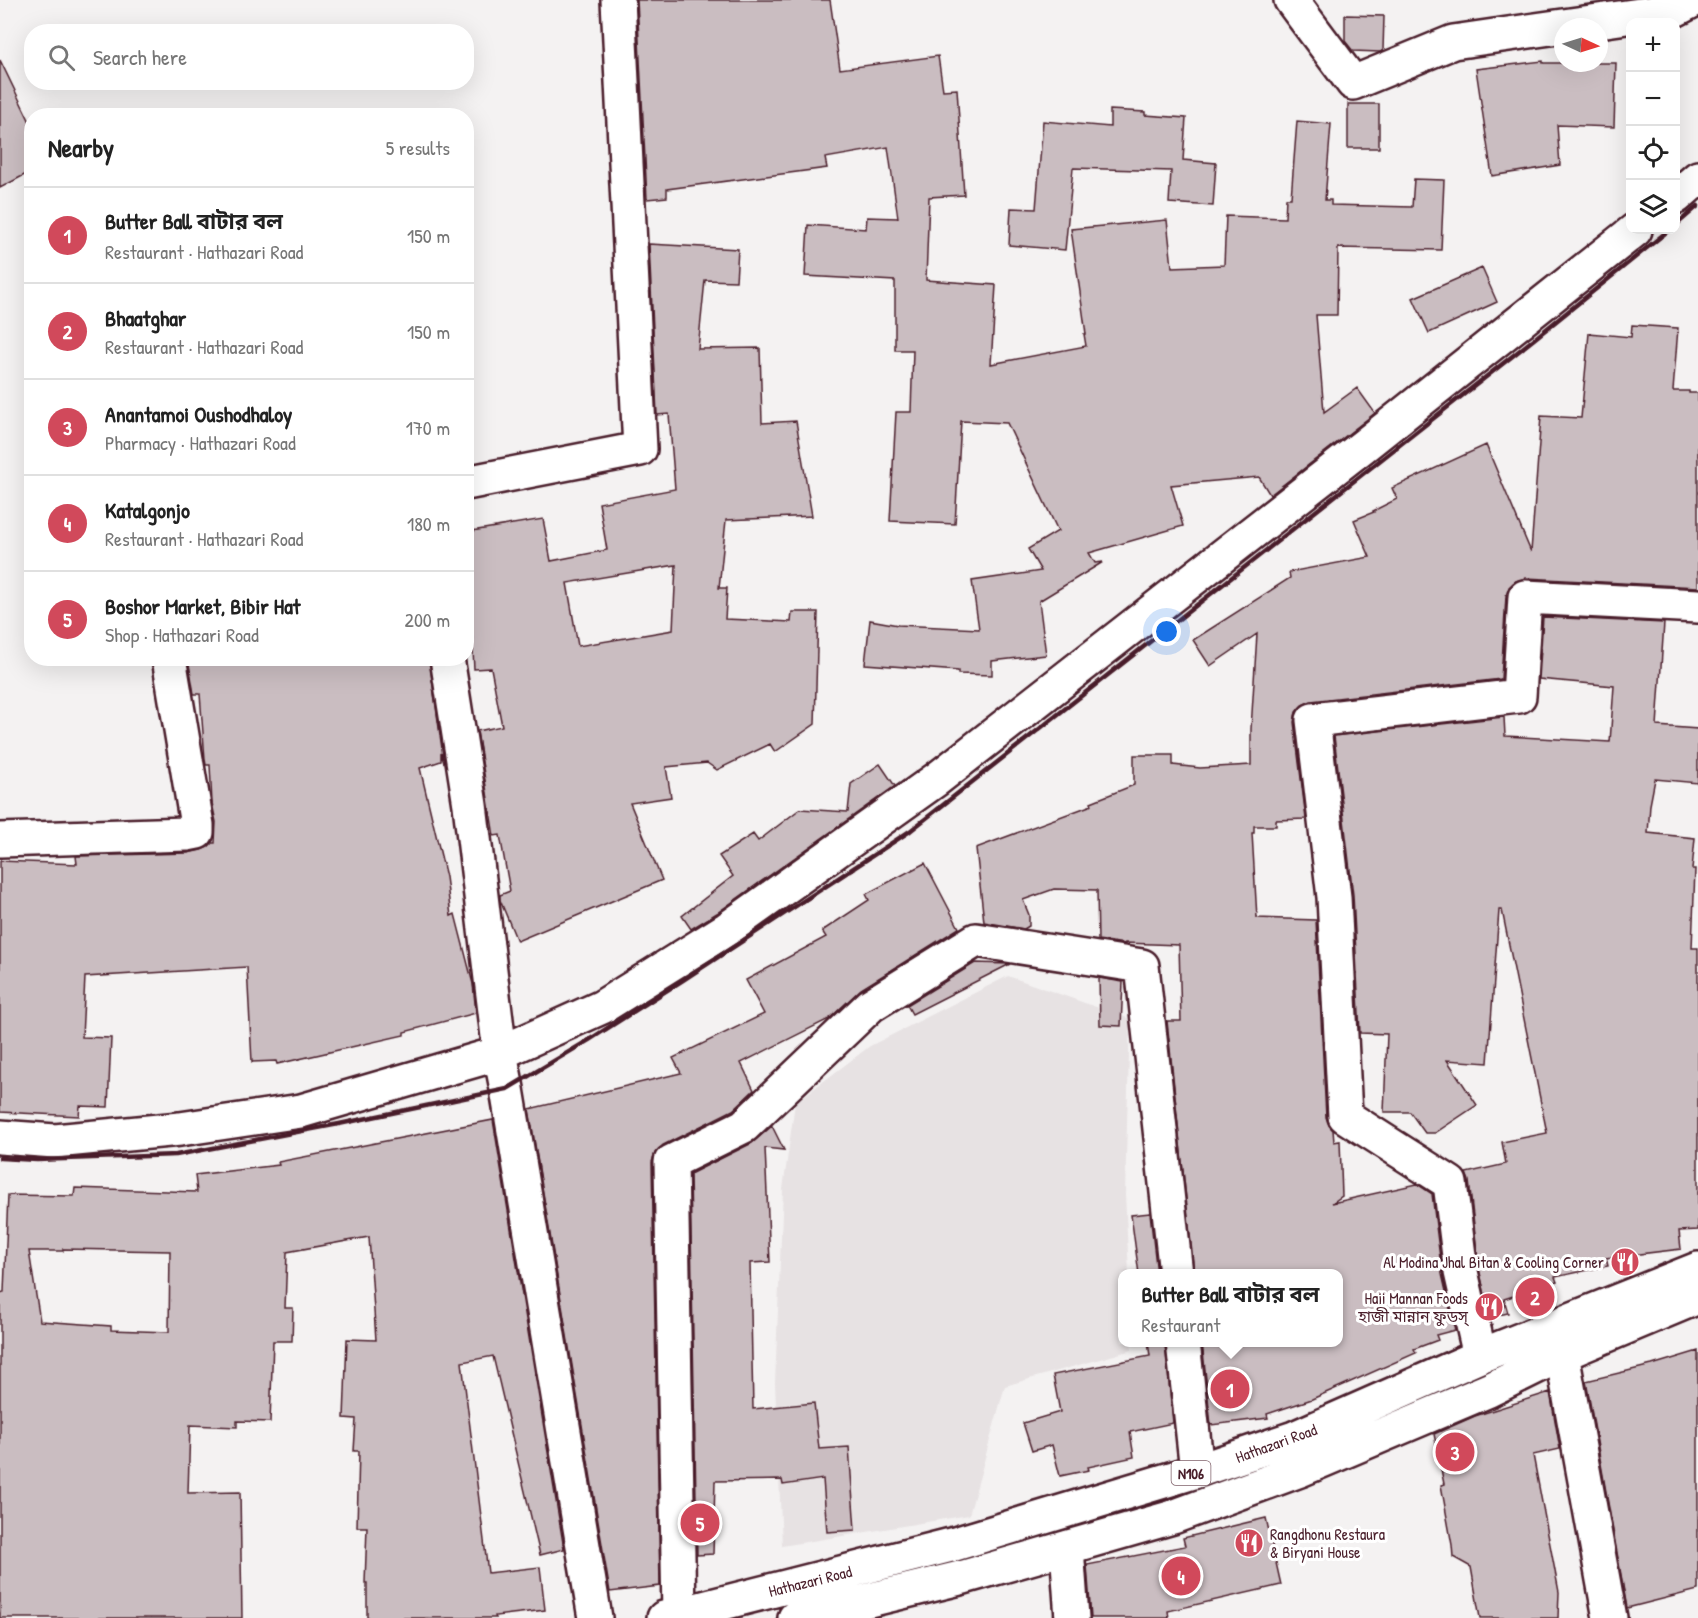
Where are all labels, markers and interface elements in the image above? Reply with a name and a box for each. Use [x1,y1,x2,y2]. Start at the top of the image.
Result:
north arrow [1554,18,1608,72]
map controls [1626,18,1680,234]
button: + [1626,18,1680,72]
search box [24,24,474,90]
icon: search [45,41,78,74]
text: Search here [93,42,187,72]
button: − [1626,72,1680,126]
button: locate [1626,126,1680,180]
text: Nearby [48,130,114,165]
text: 5 results [386,134,450,161]
button: layers [1626,180,1680,234]
text: Butter Ball বাটার বল [105,206,283,236]
text: 1 [64,222,71,249]
text: 150 m [407,222,450,249]
text: Restaurant · Hathazari Road [105,238,303,265]
text: Bhaatghar [105,303,186,333]
text: 2 [63,318,72,345]
text: 150 m [407,318,450,345]
text: Restaurant · Hathazari Road [105,333,303,360]
text: Anantamoi Oushodhaloy [105,399,292,429]
text: 3 [63,414,72,441]
text: 170 m [406,414,450,441]
text: Pharmacy · Hathazari Road [105,429,296,456]
text: Katalgonjo [105,495,190,525]
text: 4 [64,510,71,537]
text: 180 m [407,510,450,537]
text: Restaurant · Hathazari Road [105,525,303,552]
text: Boshor Market, Bibir Hat [105,591,300,621]
text: 5 [63,606,72,633]
text: 200 m [405,606,450,633]
your location [1152,617,1181,646]
text: Shop · Hathazari Road [105,621,259,648]
restaurant icon: Al Modina Jhal Bitan & Cooling Corner [1609,1246,1641,1278]
place label: Al Modina Jhal Bitan & Cooling Corner [1383,1251,1604,1273]
popup [1118,1269,1343,1347]
pin: 2 [1516,1274,1555,1320]
text: Butter Ball বাটার বল [1142,1279,1319,1309]
place label: Haji Mannan Foods হাজী মান্নান ফুডস্ [1357,1287,1469,1327]
restaurant icon: Haji Mannan Foods হাজী মান্নান ফুডস্ [1473,1291,1505,1323]
text: Restaurant [1142,1311,1220,1338]
pin: 1 [1210,1366,1250,1412]
street label: Hathazari Road [1232,1418,1320,1468]
pin: 3 [1436,1430,1474,1474]
road number: N106 [1172,1461,1210,1485]
pin: 5 [680,1500,720,1546]
place label: Rangdhonu Restaura & Biryani House [1270,1523,1385,1563]
restaurant icon: Rangdhonu Restaura & Biryani House [1233,1527,1265,1559]
pin: 4 [1162,1554,1200,1598]
street label: Hathazari Road [766,1560,854,1602]

